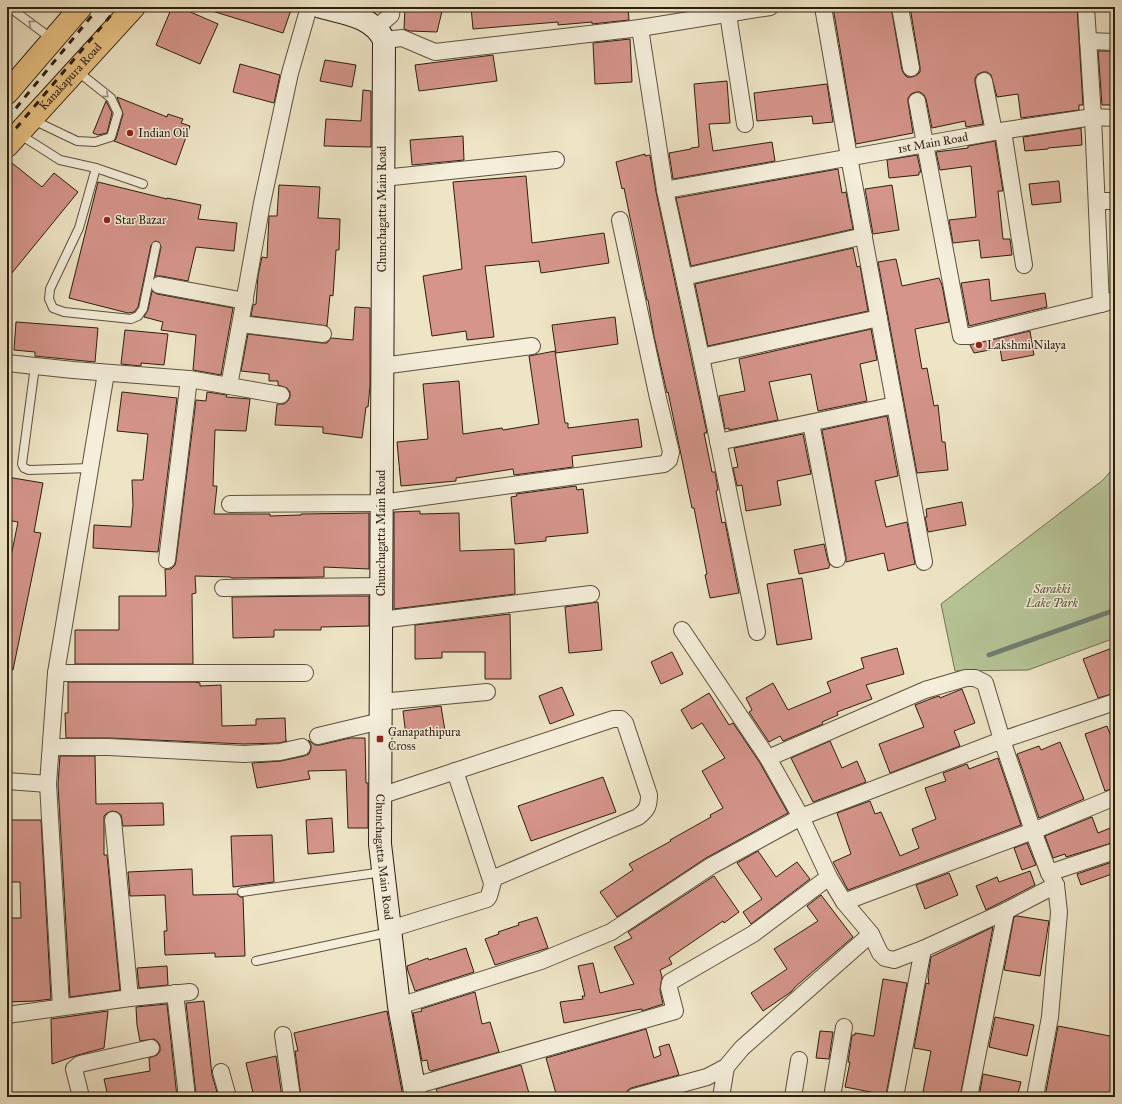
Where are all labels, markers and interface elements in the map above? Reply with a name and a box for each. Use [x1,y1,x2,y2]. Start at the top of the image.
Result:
one-way arrow [28,20,35,28]
street label: Kanakapura Road [36,40,105,113]
one-way arrow [101,90,109,98]
place label: Indian Oil [138,126,190,140]
marker: Indian Oil [125,128,135,138]
street label: 1st Main Road [896,130,969,156]
street label: Chunchagatta Main Road [375,146,390,272]
place label: Star Bazar [115,213,167,227]
marker: Star Bazar [102,215,112,225]
place label: Lakshmi Nilaya [987,338,1067,352]
marker: Lakshmi Nilaya [974,340,984,350]
street label: Chunchagatta Main Road [374,470,389,596]
park label: Sarakki Lake Park [1025,582,1079,610]
place label: Ganapathipura Cross [388,725,462,753]
marker: Ganapathipura Cross [375,734,385,744]
street label: Chunchagatta Main Road [372,794,396,921]

